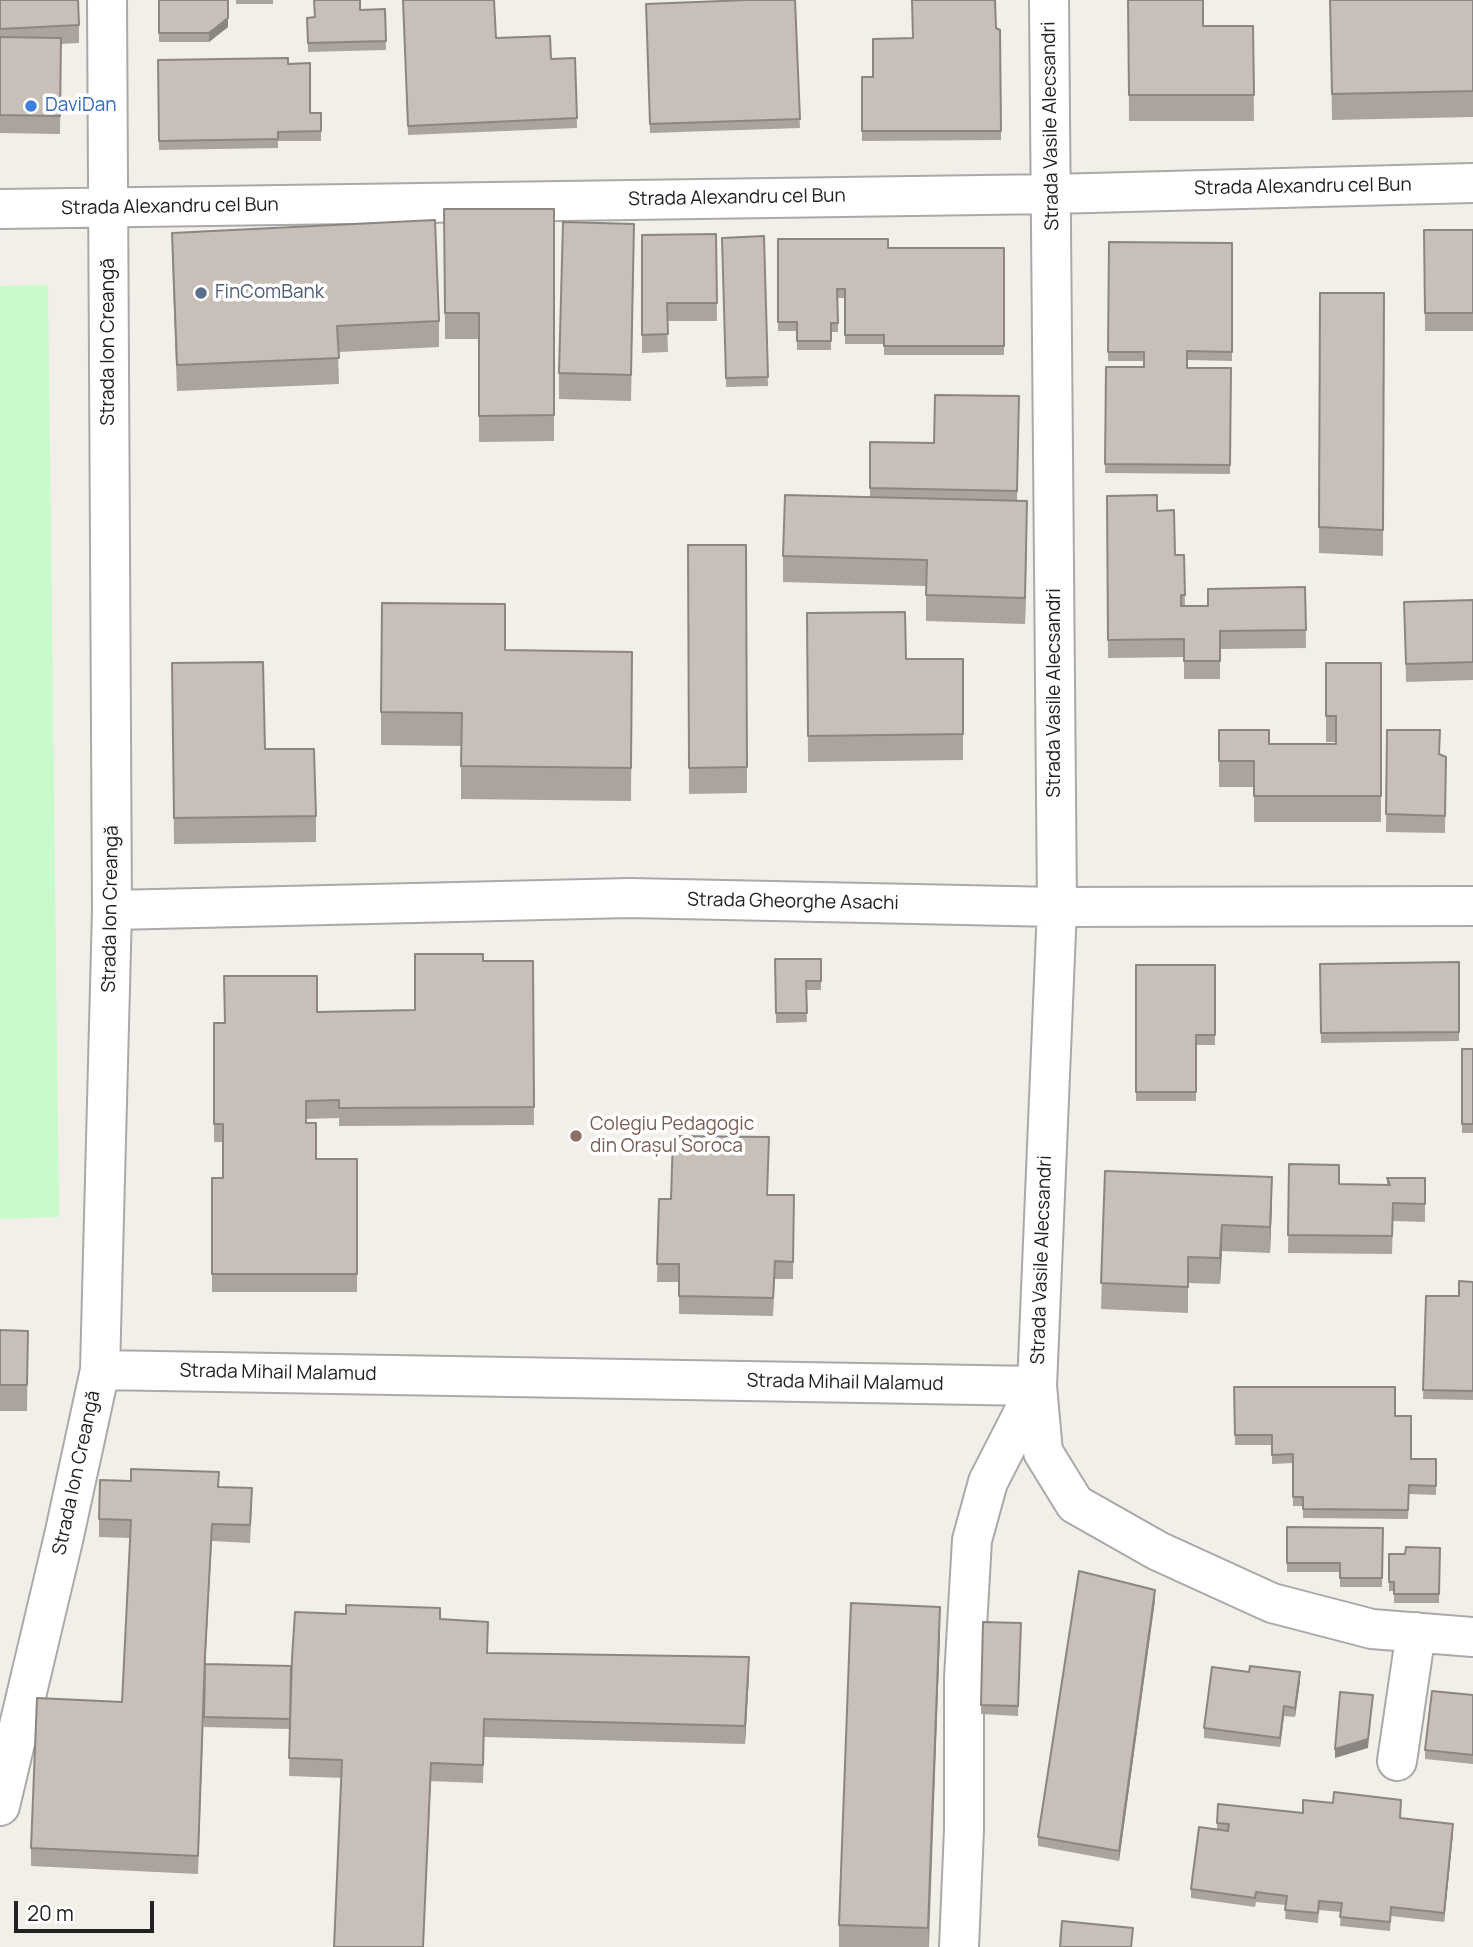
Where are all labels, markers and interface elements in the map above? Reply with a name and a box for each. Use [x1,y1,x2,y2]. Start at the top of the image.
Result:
street label: Strada Vasile Alecsandri [1038,21,1064,231]
place label: DaviDan [45,95,117,117]
marker: DaviDan [23,98,39,114]
street label: Strada Alexandru cel Bun [1194,174,1412,200]
street label: Strada Alexandru cel Bun [628,185,846,211]
street label: Strada Alexandru cel Bun [61,194,279,220]
street label: Strada Ion Creangă [98,258,120,426]
place label: FinComBank [215,282,324,304]
marker: FinComBank [193,285,209,301]
street label: Strada Vasile Alecsandri [1044,588,1066,798]
street label: Strada Ion Creangă [98,825,124,993]
street label: Strada Gheorghe Asachi [687,889,899,915]
place label: Colegiu Pedagogic din Orașul Soroca [590,1114,754,1158]
marker: Colegiu Pedagogic din Orașul Soroca [568,1128,584,1144]
street label: Strada Vasile Alecsandri [1027,1155,1057,1365]
street label: Strada Mihail Malamud [179,1360,377,1386]
street label: Strada Mihail Malamud [746,1370,944,1396]
street label: Strada Ion Creangă [48,1389,106,1557]
scale bar [18,1888,158,1932]
text: 20 m [27,1899,74,1927]

